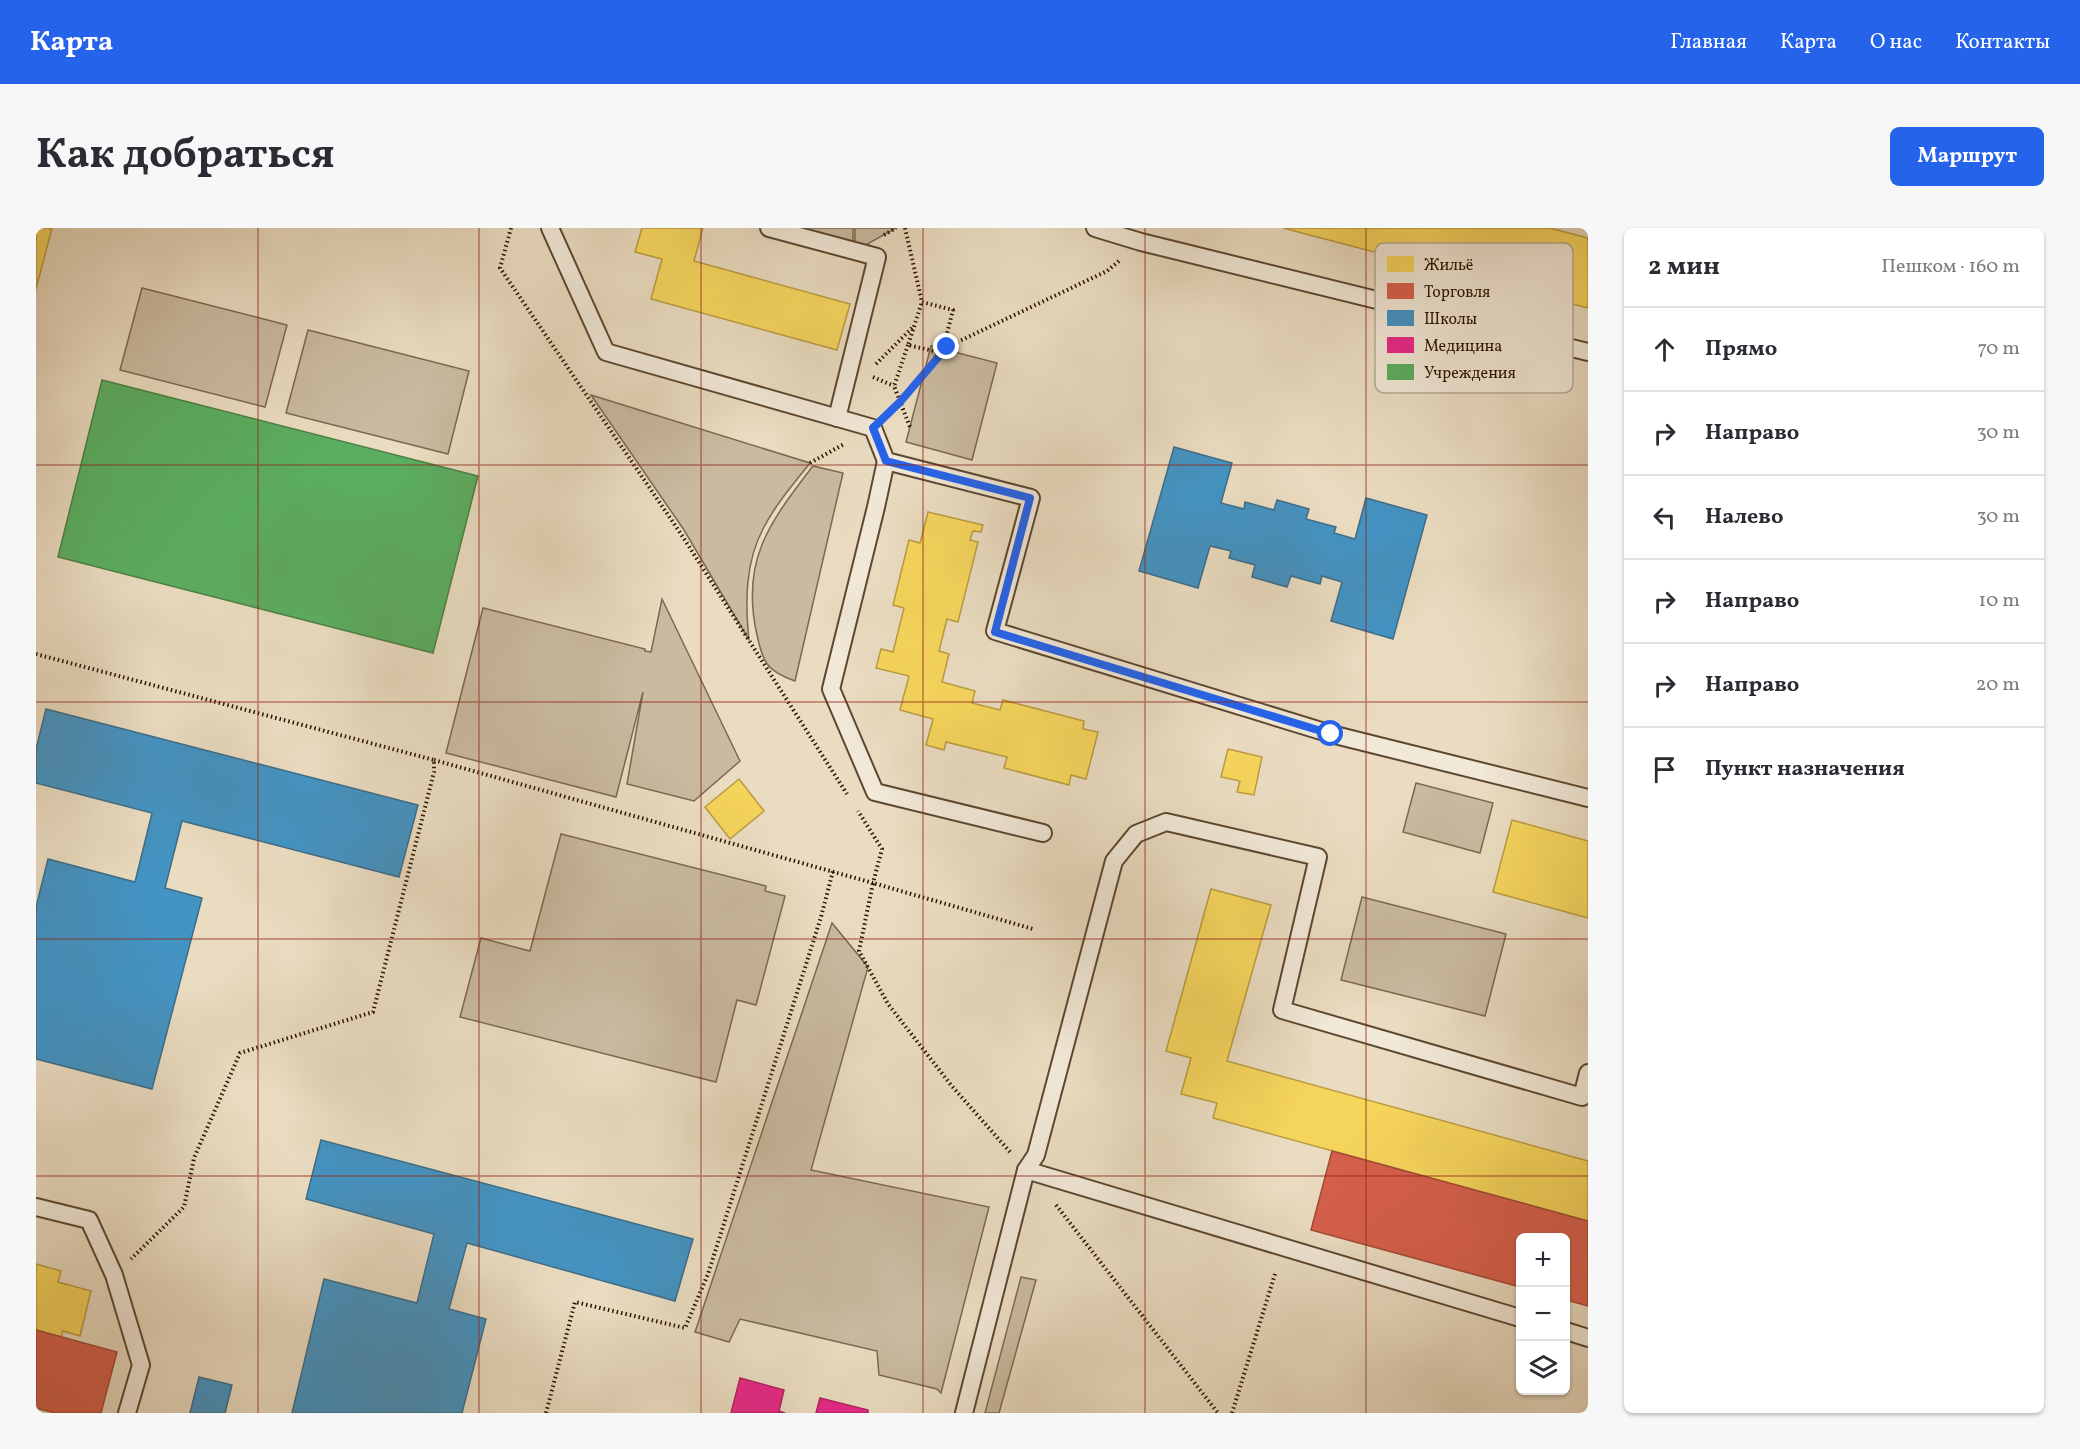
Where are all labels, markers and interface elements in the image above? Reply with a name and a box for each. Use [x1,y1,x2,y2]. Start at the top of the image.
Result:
text: Карта [30,23,113,62]
text: Главная [1670,28,1747,57]
text: Карта [1780,28,1837,57]
text: О нас [1870,28,1922,57]
text: Контакты [1955,28,2050,57]
text: Как добраться [36,127,335,186]
button: Маршрут [1890,127,2044,186]
legend [1375,243,1573,393]
text: 2 мин [1648,249,1720,285]
text: Пешком · 160 m [1881,253,2020,281]
text: Жильё [1424,255,1473,277]
text: Торговля [1424,282,1490,304]
text: Школы [1424,309,1477,331]
route end [933,333,959,359]
icon: ahead [1648,333,1681,366]
text: Прямо [1705,334,1777,365]
text: 70 m [1977,335,2020,363]
text: Медицина [1424,336,1502,358]
text: Учреждения [1424,363,1516,385]
icon: right [1648,417,1681,450]
text: Направо [1705,418,1799,449]
text: 30 m [1976,419,2020,447]
icon: left [1648,501,1681,534]
text: Налево [1705,502,1784,533]
text: 30 m [1976,503,2020,531]
icon: right [1648,585,1681,618]
text: Направо [1705,586,1799,617]
text: 10 m [1979,587,2020,615]
icon: right [1648,669,1681,702]
text: Направо [1705,670,1799,701]
text: 20 m [1976,671,2020,699]
route start [1317,720,1343,746]
icon: arrive [1648,753,1681,786]
text: Пункт назначения [1705,754,1905,785]
map controls [1516,1233,1570,1395]
button: + [1516,1233,1570,1287]
button: − [1516,1287,1570,1341]
button: layers [1516,1341,1570,1395]

